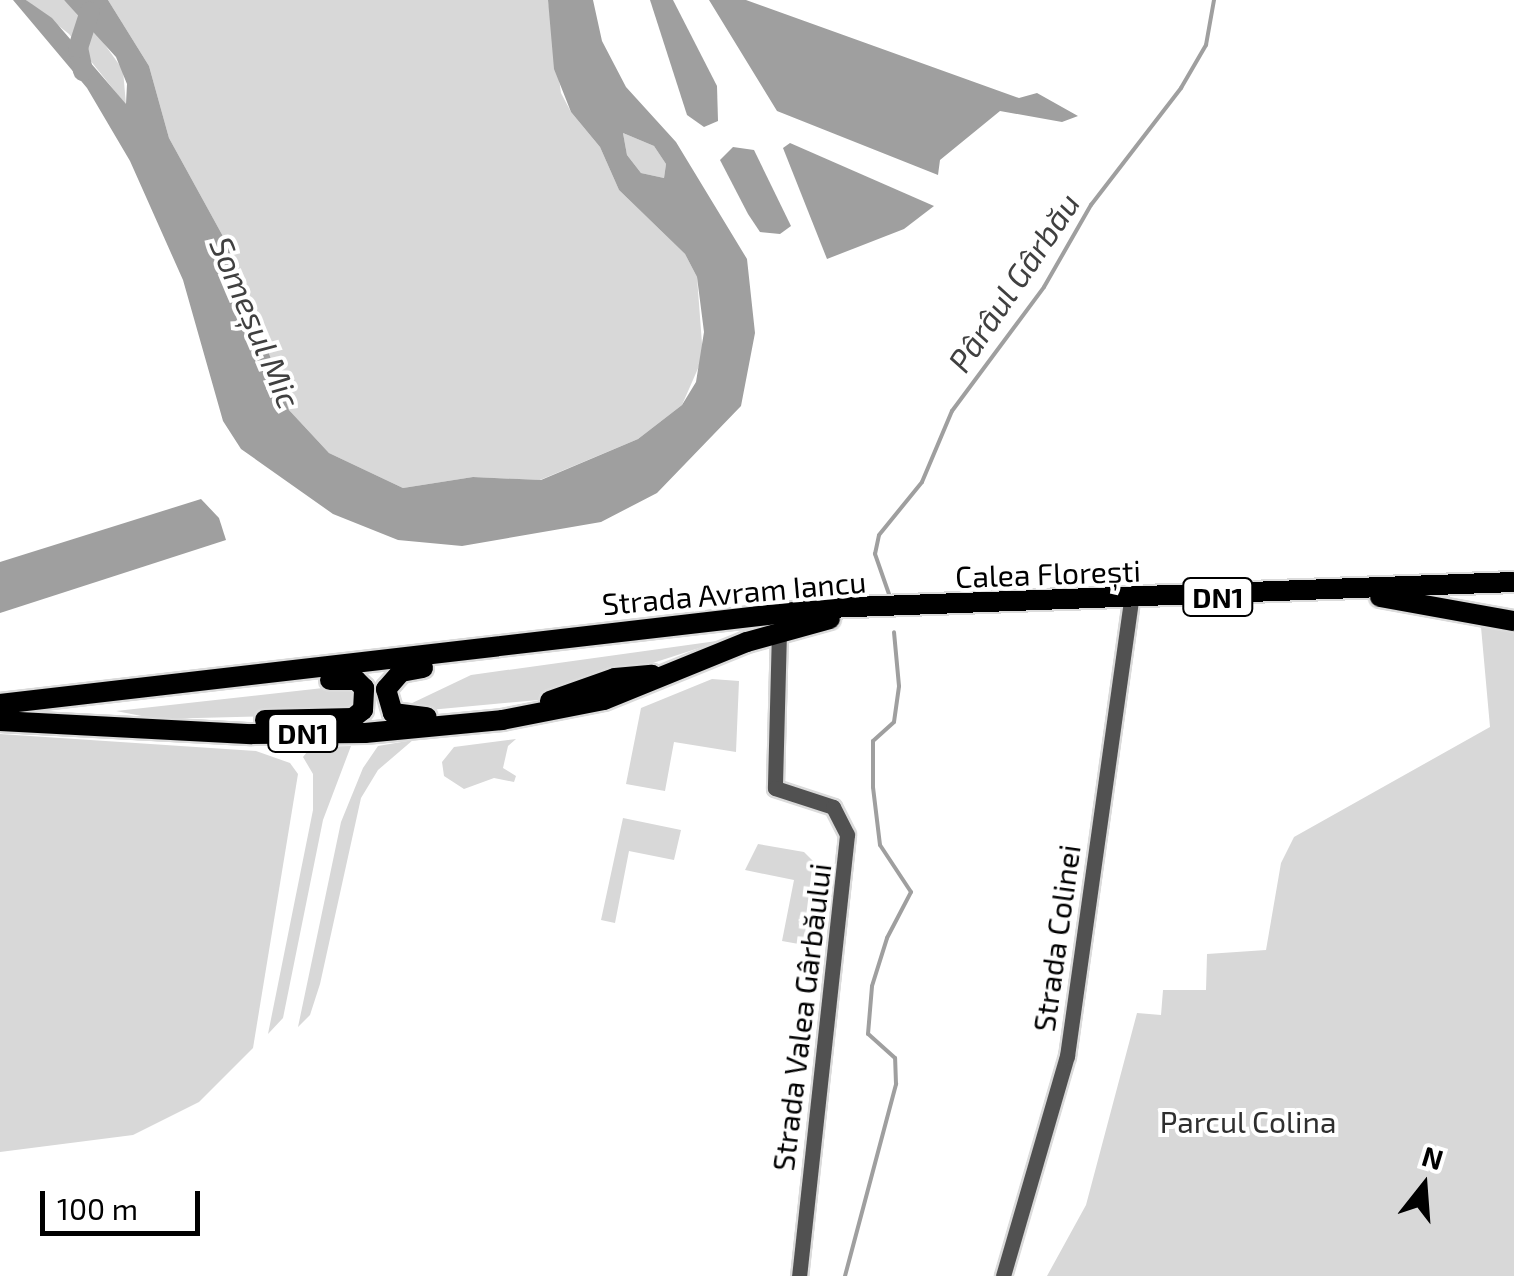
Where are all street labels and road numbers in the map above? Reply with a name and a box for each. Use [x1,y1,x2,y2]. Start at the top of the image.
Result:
street label: Calea Florești [955,552,1141,594]
street label: Strada Avram Iancu [600,562,868,622]
road number: DN1 [1180,574,1256,620]
road number: DN1 [266,710,340,756]
street label: Strada Colinei [1025,842,1087,1034]
street label: Strada Valea Gârbăului [764,861,838,1173]

